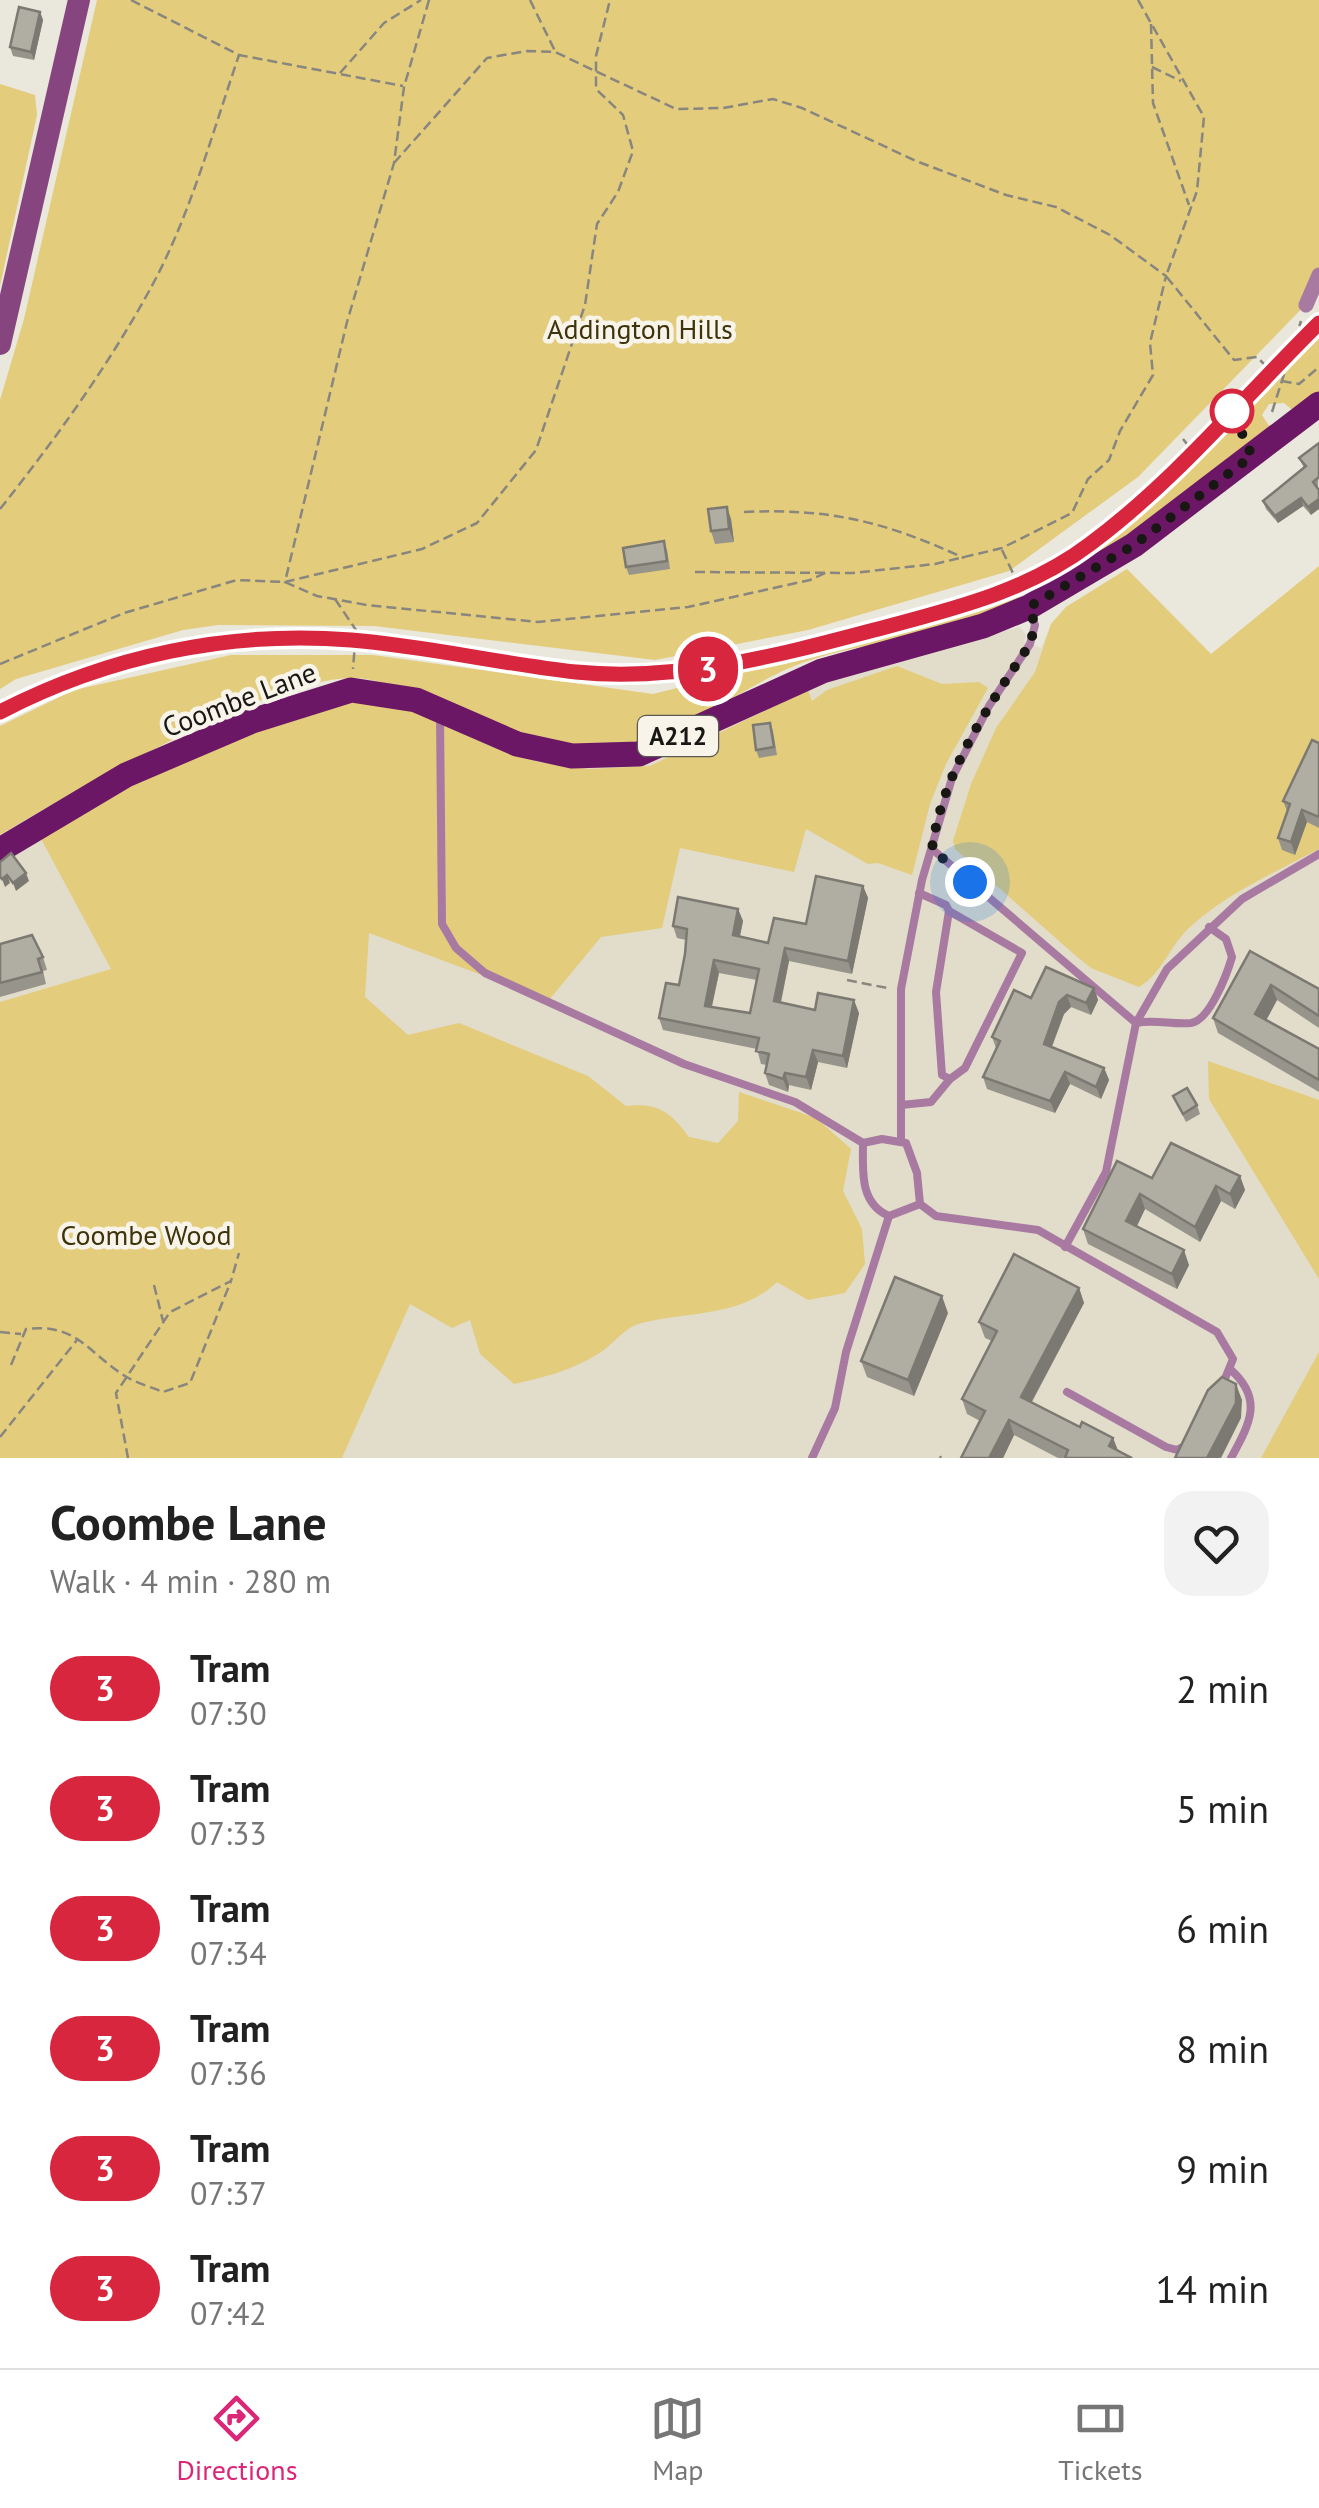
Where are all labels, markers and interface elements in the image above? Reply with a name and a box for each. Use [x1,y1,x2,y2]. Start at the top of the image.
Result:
park label: Addington Hills [547,310,733,347]
unlabelled marker [1211,390,1253,432]
line badge: 3 [676,636,740,702]
text: 3 [698,646,718,692]
street label: Coombe Lane [157,653,321,745]
road number: A212 [638,716,718,756]
your location [945,857,995,907]
park label: Coombe Wood [60,1216,232,1253]
text: Coombe Lane [50,1491,327,1553]
button: heart [1164,1491,1269,1596]
text: Walk · 4 min · 280 m [50,1560,331,1602]
text: Tram [190,1643,270,1692]
text: 2 min [1176,1664,1269,1713]
text: 3 [95,1665,115,1711]
text: 07:30 [190,1692,267,1734]
text: Tram [190,1763,270,1812]
text: 5 min [1176,1784,1269,1833]
text: 3 [95,1785,115,1831]
text: 07:33 [190,1812,267,1854]
text: Tram [190,1883,270,1932]
text: 6 min [1176,1904,1269,1953]
text: 3 [95,1905,115,1951]
text: 07:34 [190,1932,267,1974]
text: Tram [190,2003,270,2052]
text: 8 min [1176,2024,1269,2073]
text: 3 [95,2025,115,2071]
text: 07:36 [190,2052,267,2094]
text: Tram [190,2123,270,2172]
text: 9 min [1176,2144,1269,2193]
text: 3 [95,2145,115,2191]
text: 07:37 [190,2172,267,2214]
text: Tram [190,2243,270,2292]
text: 14 min [1156,2264,1269,2313]
text: 3 [95,2265,115,2311]
text: 07:42 [190,2292,267,2334]
tab: Directions [176,2391,297,2488]
tab: Map [650,2391,705,2488]
tab: Tickets [1058,2391,1143,2488]

